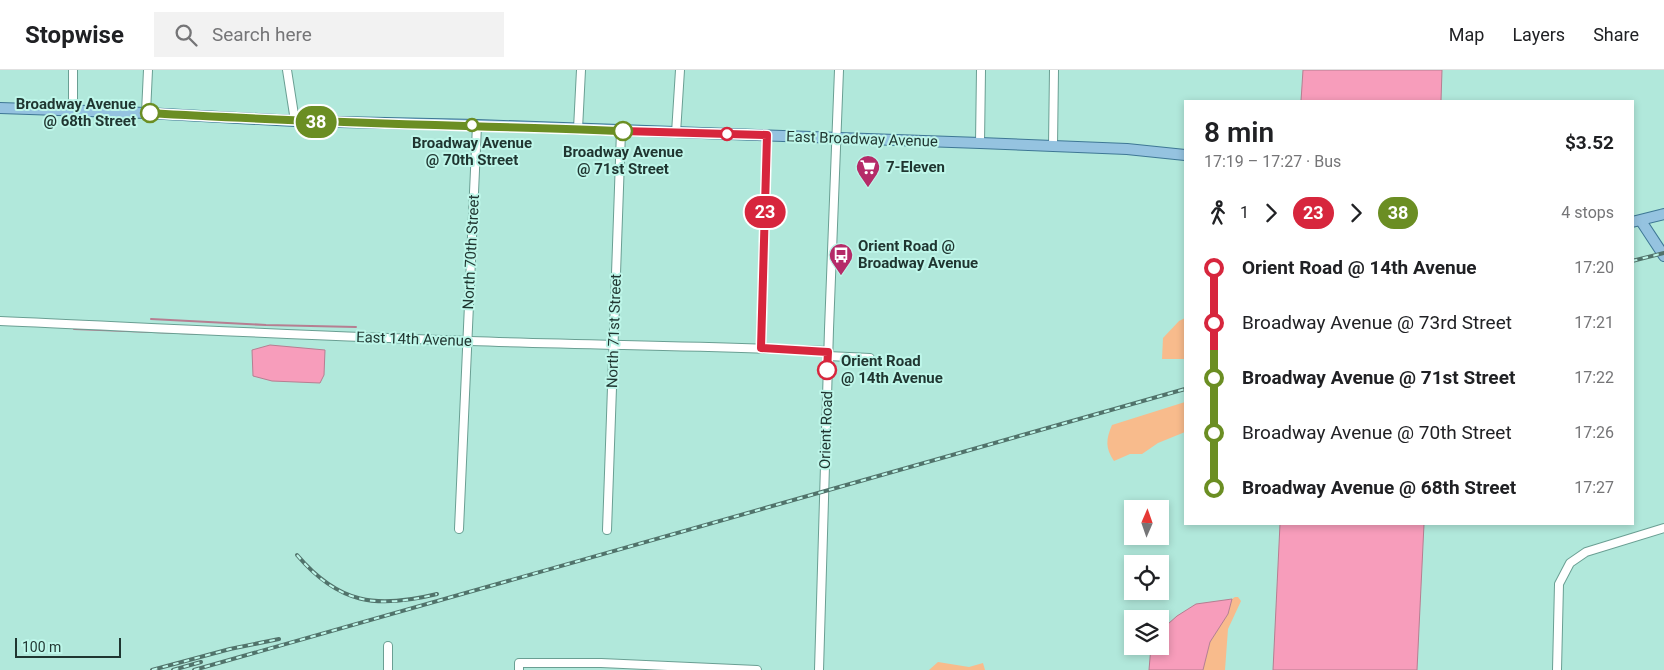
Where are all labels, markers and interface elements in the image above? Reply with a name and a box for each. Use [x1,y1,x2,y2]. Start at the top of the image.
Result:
search box [154,12,504,57]
text: Stopwise [25,21,124,49]
icon: search [172,21,200,49]
text: Search here [212,23,312,46]
text: Map [1449,24,1484,45]
text: Layers [1512,24,1565,45]
text: Share [1593,24,1639,45]
place label: Broadway Avenue @ 68th Street [16,95,136,130]
marker: Broadway Avenue @ 68th Street [140,103,160,123]
line badge: 38 [294,106,338,138]
text: 38 [306,111,326,132]
text: 8 min [1204,116,1274,149]
marker: Broadway Avenue @ 70th Street [465,118,479,132]
marker: Broadway Avenue @ 71st Street [613,121,633,141]
unlabelled marker [720,127,734,141]
street label: East Broadway Avenue [786,127,938,151]
text: $3.52 [1565,131,1614,154]
place label: Broadway Avenue @ 70th Street [412,134,532,169]
place label: Broadway Avenue @ 71st Street [563,143,683,178]
text: 17:19 – 17:27 · Bus [1204,152,1341,171]
supermarket icon: 7-Eleven [855,154,881,188]
place label: 7-Eleven [886,158,945,176]
street label: North 70th Street [459,194,483,310]
line badge: 23 [742,196,788,228]
icon: walk [1204,199,1232,227]
icon: forward [1257,199,1285,227]
icon: forward [1342,199,1370,227]
text: 23 [755,201,775,222]
text: 23 [1303,202,1324,223]
text: 38 [1388,202,1408,223]
text: 1 [1240,203,1249,222]
text: 4 stops [1561,203,1614,222]
place label: Orient Road @ Broadway Avenue [858,237,978,272]
bus stop icon: Orient Road @ Broadway Avenue [828,242,854,276]
text: Orient Road @ 14th Avenue [1242,256,1477,279]
text: 17:20 [1574,258,1614,277]
street label: North 71st Street [603,273,625,388]
text: Broadway Avenue @ 73rd Street [1242,311,1512,334]
text: 17:21 [1574,313,1614,332]
street label: East 14th Avenue [356,328,472,350]
place label: Orient Road @ 14th Avenue [841,352,943,387]
marker: Orient Road @ 14th Avenue [817,360,837,380]
text: Broadway Avenue @ 71st Street [1242,366,1515,389]
text: 17:22 [1574,368,1614,387]
street label: Orient Road [816,391,836,469]
text: Broadway Avenue @ 70th Street [1242,421,1512,444]
text: 17:26 [1574,423,1614,442]
text: Broadway Avenue @ 68th Street [1242,476,1516,499]
text: 17:27 [1574,478,1614,497]
north arrow [1124,500,1169,545]
map controls [1124,500,1169,655]
button: locate [1124,555,1169,600]
button: layers [1124,610,1169,655]
scale bar [15,635,121,658]
text: 100 m [22,639,61,655]

